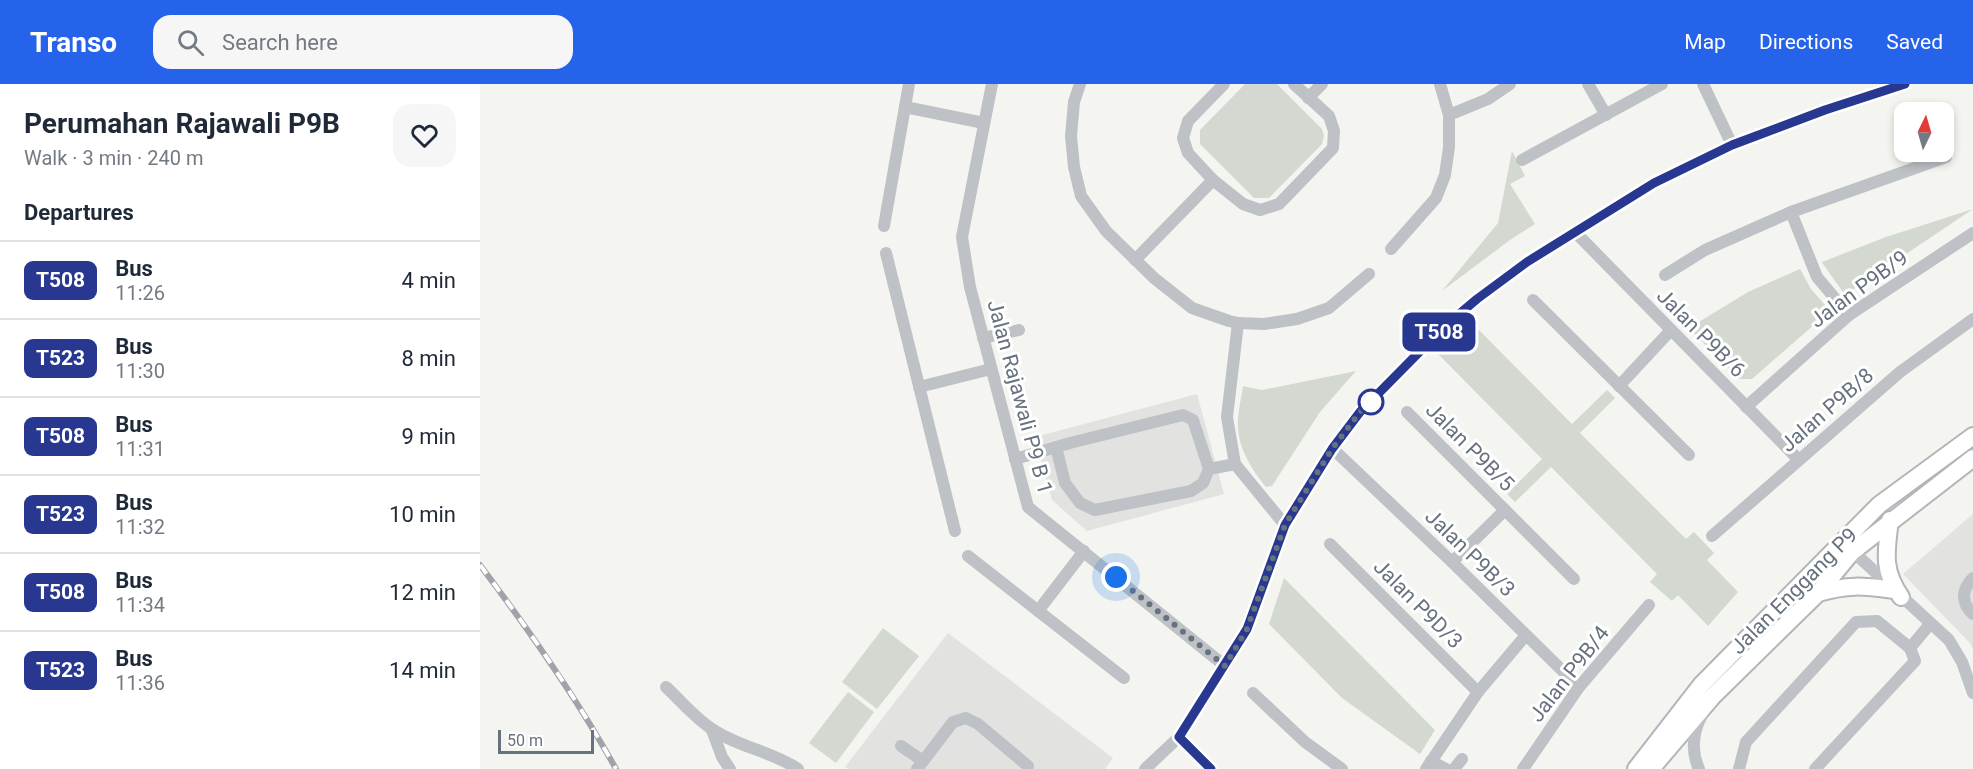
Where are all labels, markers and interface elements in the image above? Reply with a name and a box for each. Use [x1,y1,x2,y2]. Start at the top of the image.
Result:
search box [153,15,573,69]
text: Transo [30,26,117,59]
icon: search [174,26,207,59]
text: Search here [222,30,338,55]
text: Map [1684,30,1726,54]
text: Directions [1759,30,1853,54]
text: Saved [1886,30,1943,54]
north arrow [1894,102,1954,162]
map controls [1894,102,1954,162]
button: heart [393,104,456,167]
text: Perumahan Rajawali P9B [24,107,340,140]
text: Walk · 3 min · 240 m [24,146,203,170]
text: Departures [24,200,134,225]
street label: Jalan P9B/9 [1805,246,1913,332]
text: Bus [115,256,153,281]
text: T508 [36,268,85,292]
text: 4 min [401,268,456,293]
text: 11:26 [115,281,165,305]
street label: Jalan P9B/6 [1652,284,1750,382]
street label: Jalan Rajawali P9 B 1 [983,297,1057,497]
line badge: T508 [1397,312,1481,352]
text: T508 [1414,320,1464,344]
text: Bus [115,334,153,359]
text: T523 [36,346,85,370]
text: 8 min [401,346,456,371]
text: 11:30 [115,359,165,383]
street label: Jalan P9B/8 [1776,363,1878,457]
unlabelled marker [1358,389,1384,415]
street label: Jalan P9B/5 [1421,398,1519,496]
text: Bus [115,412,153,437]
text: T508 [36,424,85,448]
text: 9 min [401,424,456,449]
text: 11:31 [115,437,165,461]
text: Bus [115,490,153,515]
text: T523 [36,502,85,526]
text: 10 min [389,502,456,527]
street label: Jalan P9B/3 [1420,504,1520,602]
text: 11:32 [115,515,165,539]
street label: Jalan Enggang P9 [1726,523,1862,659]
street label: Jalan P9D/3 [1369,555,1467,653]
your location [1101,562,1131,592]
text: Bus [115,568,153,593]
text: T508 [36,580,85,604]
text: 12 min [389,580,456,605]
text: 11:34 [115,593,165,617]
street label: Jalan P9B/4 [1524,621,1614,727]
text: Bus [115,646,153,671]
text: T523 [36,658,85,682]
text: 14 min [389,658,456,683]
text: 11:36 [115,671,165,695]
scale bar [498,727,594,754]
text: 50 m [507,731,543,750]

